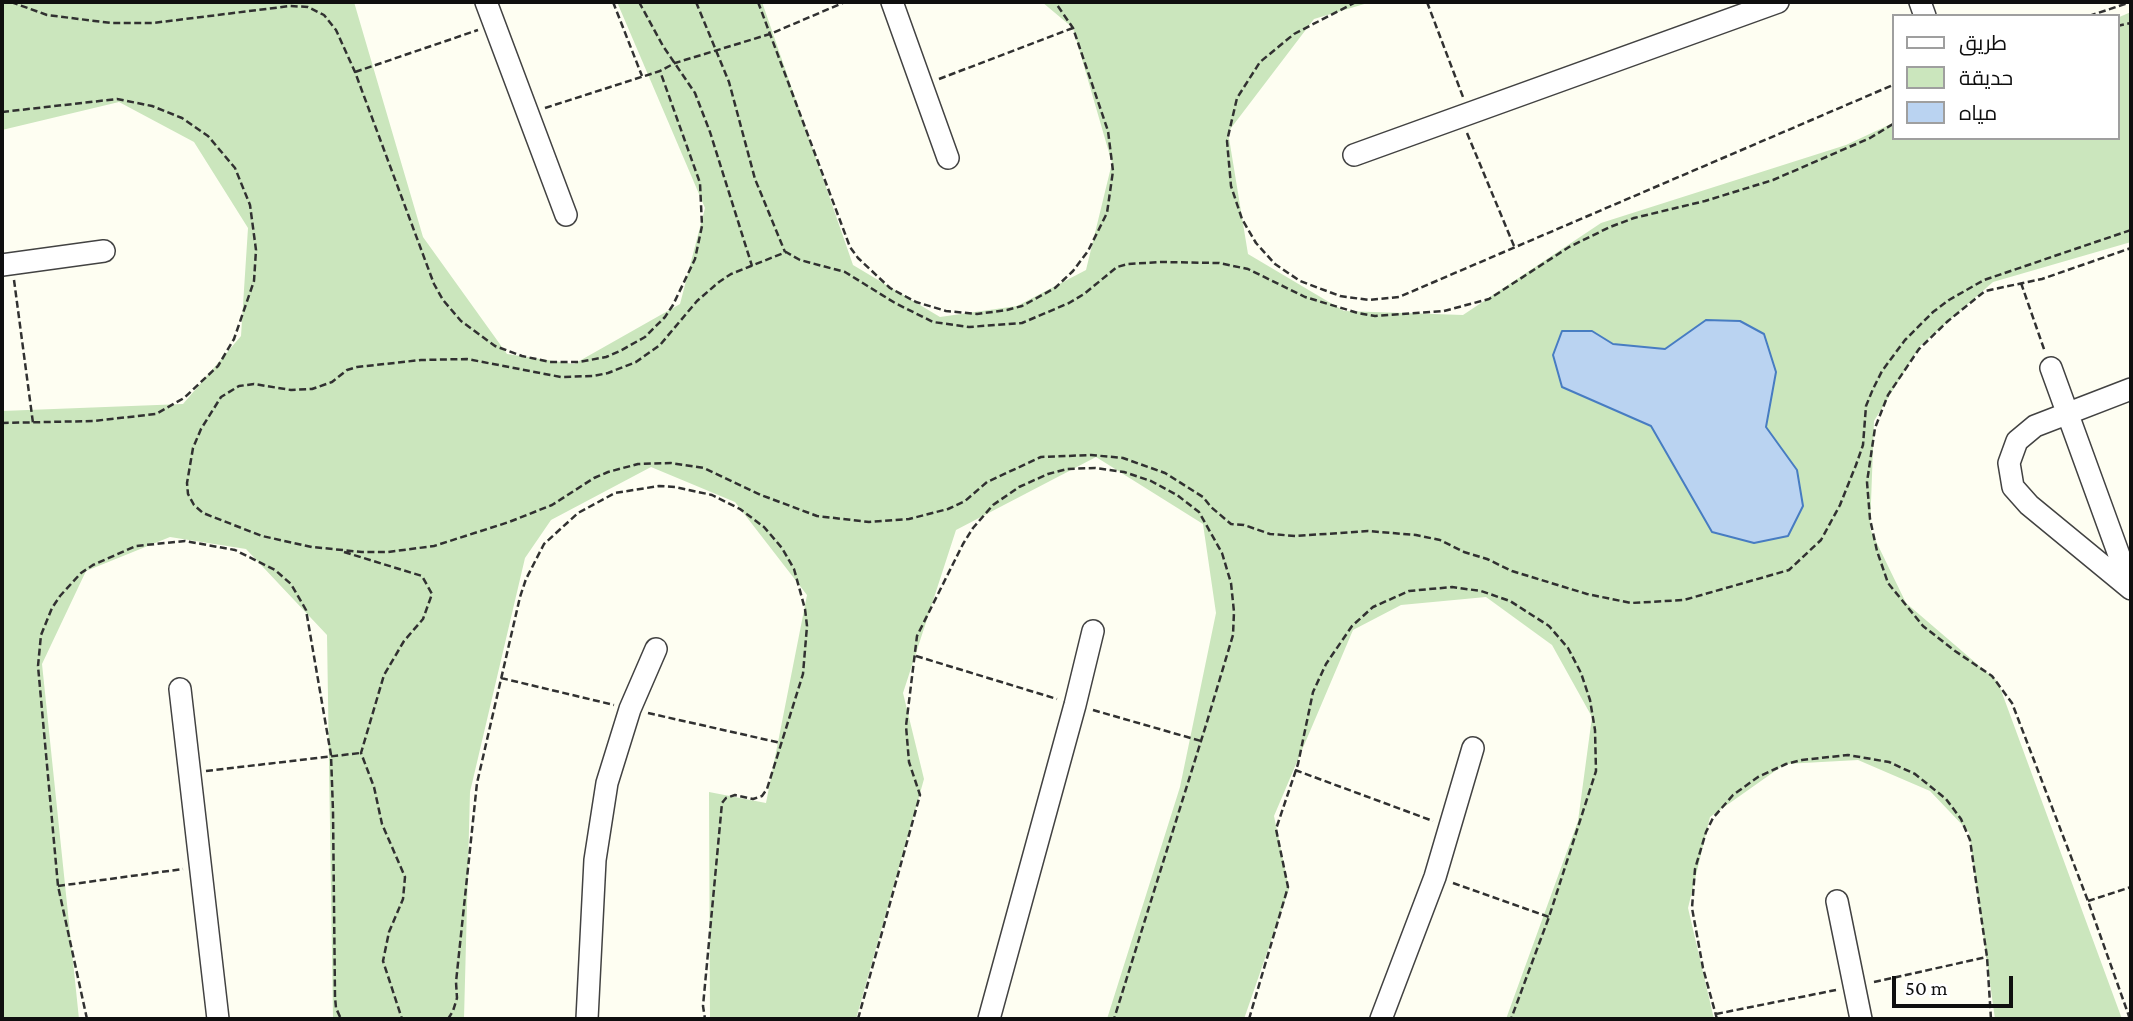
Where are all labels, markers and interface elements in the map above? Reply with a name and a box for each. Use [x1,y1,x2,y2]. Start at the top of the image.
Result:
legend [1892,14,2119,140]
text: طريق [1959,31,2007,55]
text: حديقة [1959,66,2013,90]
text: مياه [1959,101,1997,125]
scale bar [1895,962,2016,1006]
text: 50 m [1905,976,1948,1000]

